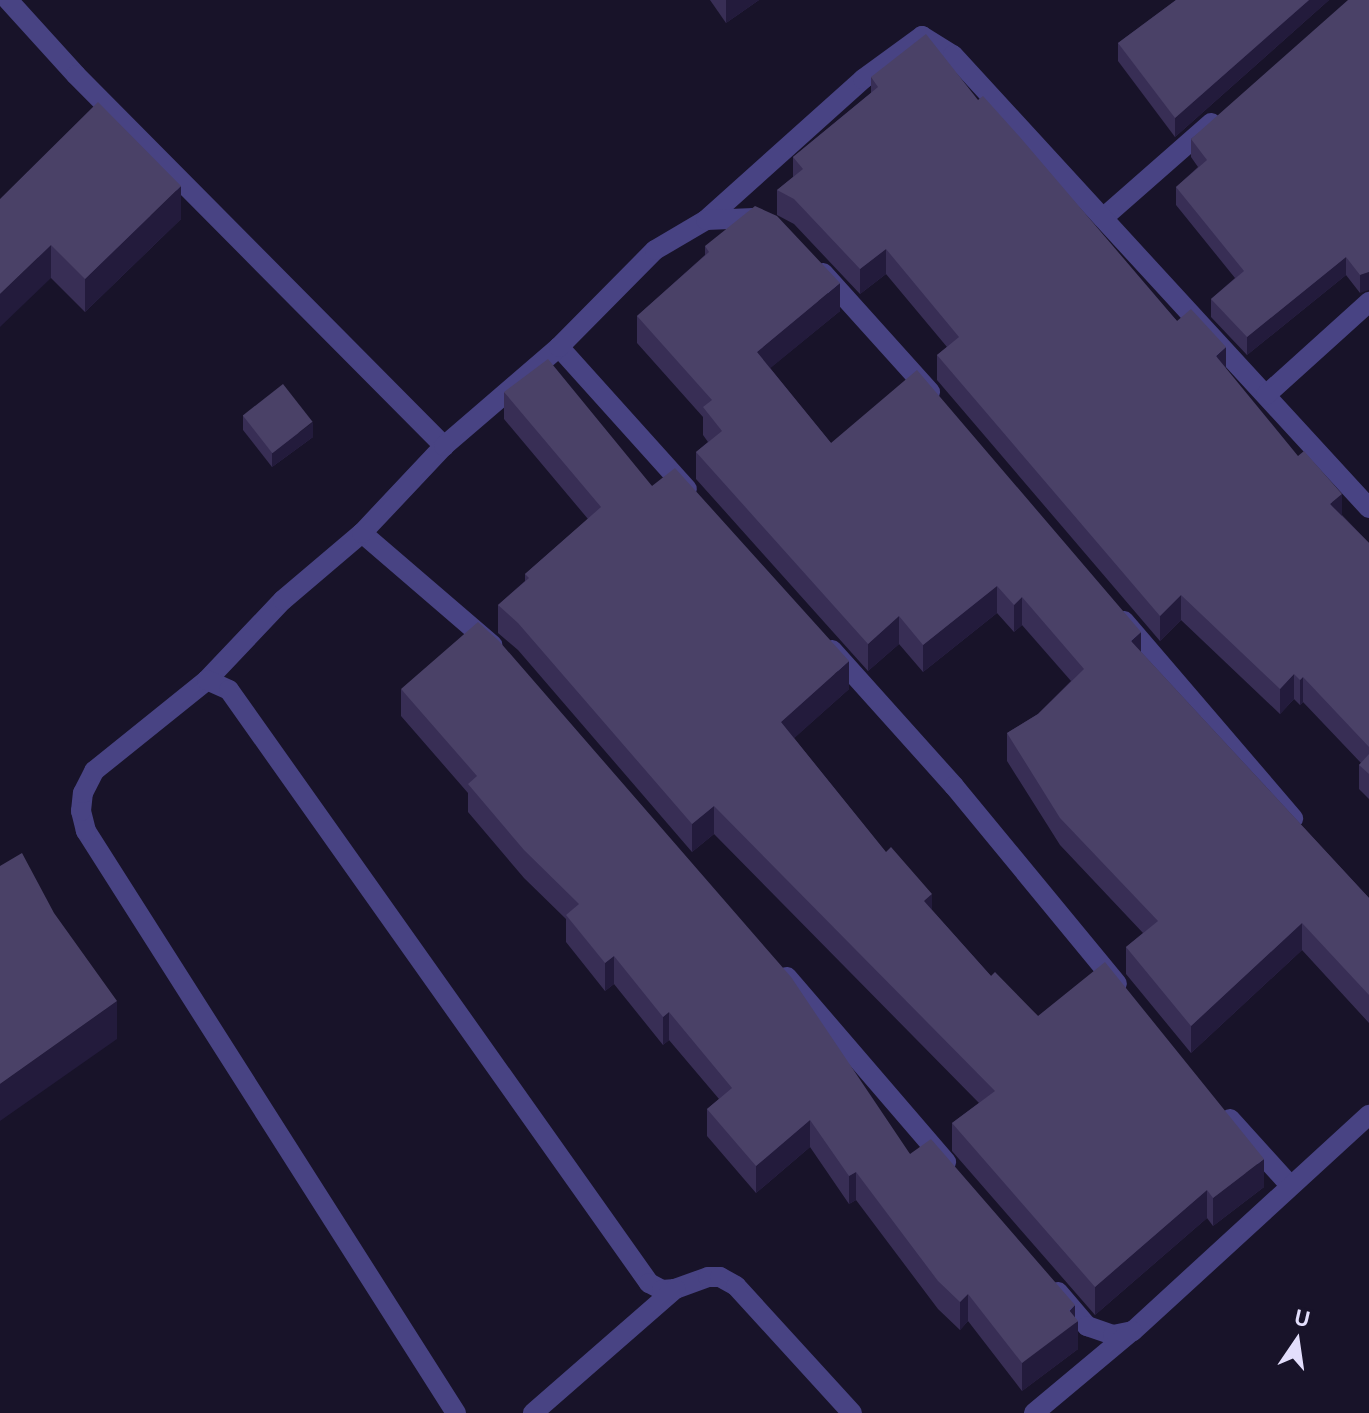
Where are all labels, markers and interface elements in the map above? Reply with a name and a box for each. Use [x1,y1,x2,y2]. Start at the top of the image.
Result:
north arrow [1257,1301,1337,1381]
text: U [1292,1303,1313,1331]

